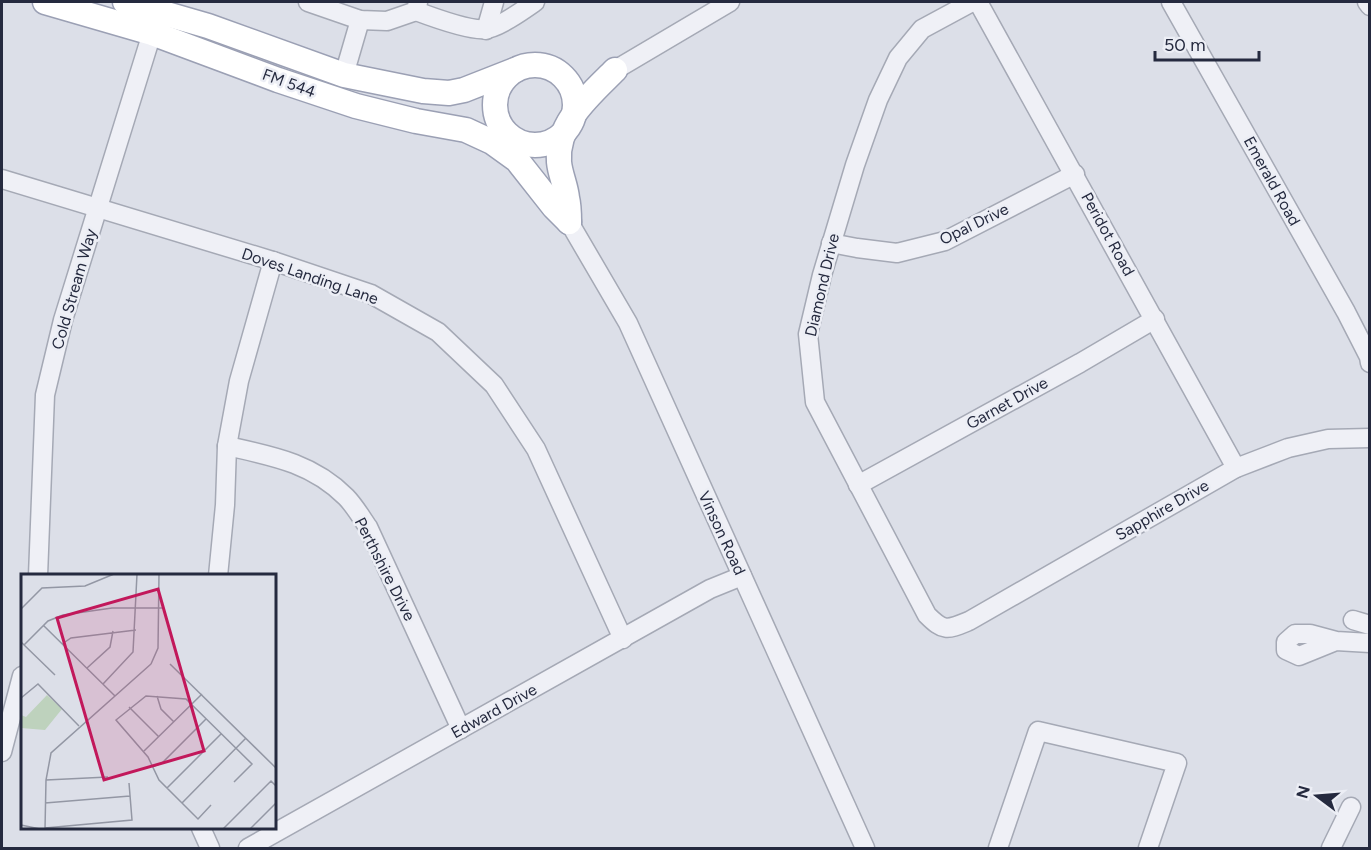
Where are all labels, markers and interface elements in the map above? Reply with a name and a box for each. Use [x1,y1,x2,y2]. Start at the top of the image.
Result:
scale bar [1155,24,1258,62]
text: 50 m [1164,34,1206,56]
street label: FM 544 [260,65,318,101]
street label: Emerald Road [1240,133,1304,229]
street label: Peridot Road [1077,189,1139,279]
street label: Opal Drive [936,199,1012,249]
street label: Cold Stream Way [48,226,100,351]
street label: Diamond Drive [801,231,843,338]
street label: Doves Landing Lane [239,244,381,308]
street label: Garnet Drive [963,373,1051,433]
street label: Sapphire Drive [1112,475,1212,544]
street label: Vinson Road [694,488,750,578]
street label: Perthshire Drive [351,514,419,624]
inset map [21,574,276,829]
street label: Edward Drive [448,680,540,742]
north arrow [1287,766,1347,826]
text: N [1292,783,1314,801]

